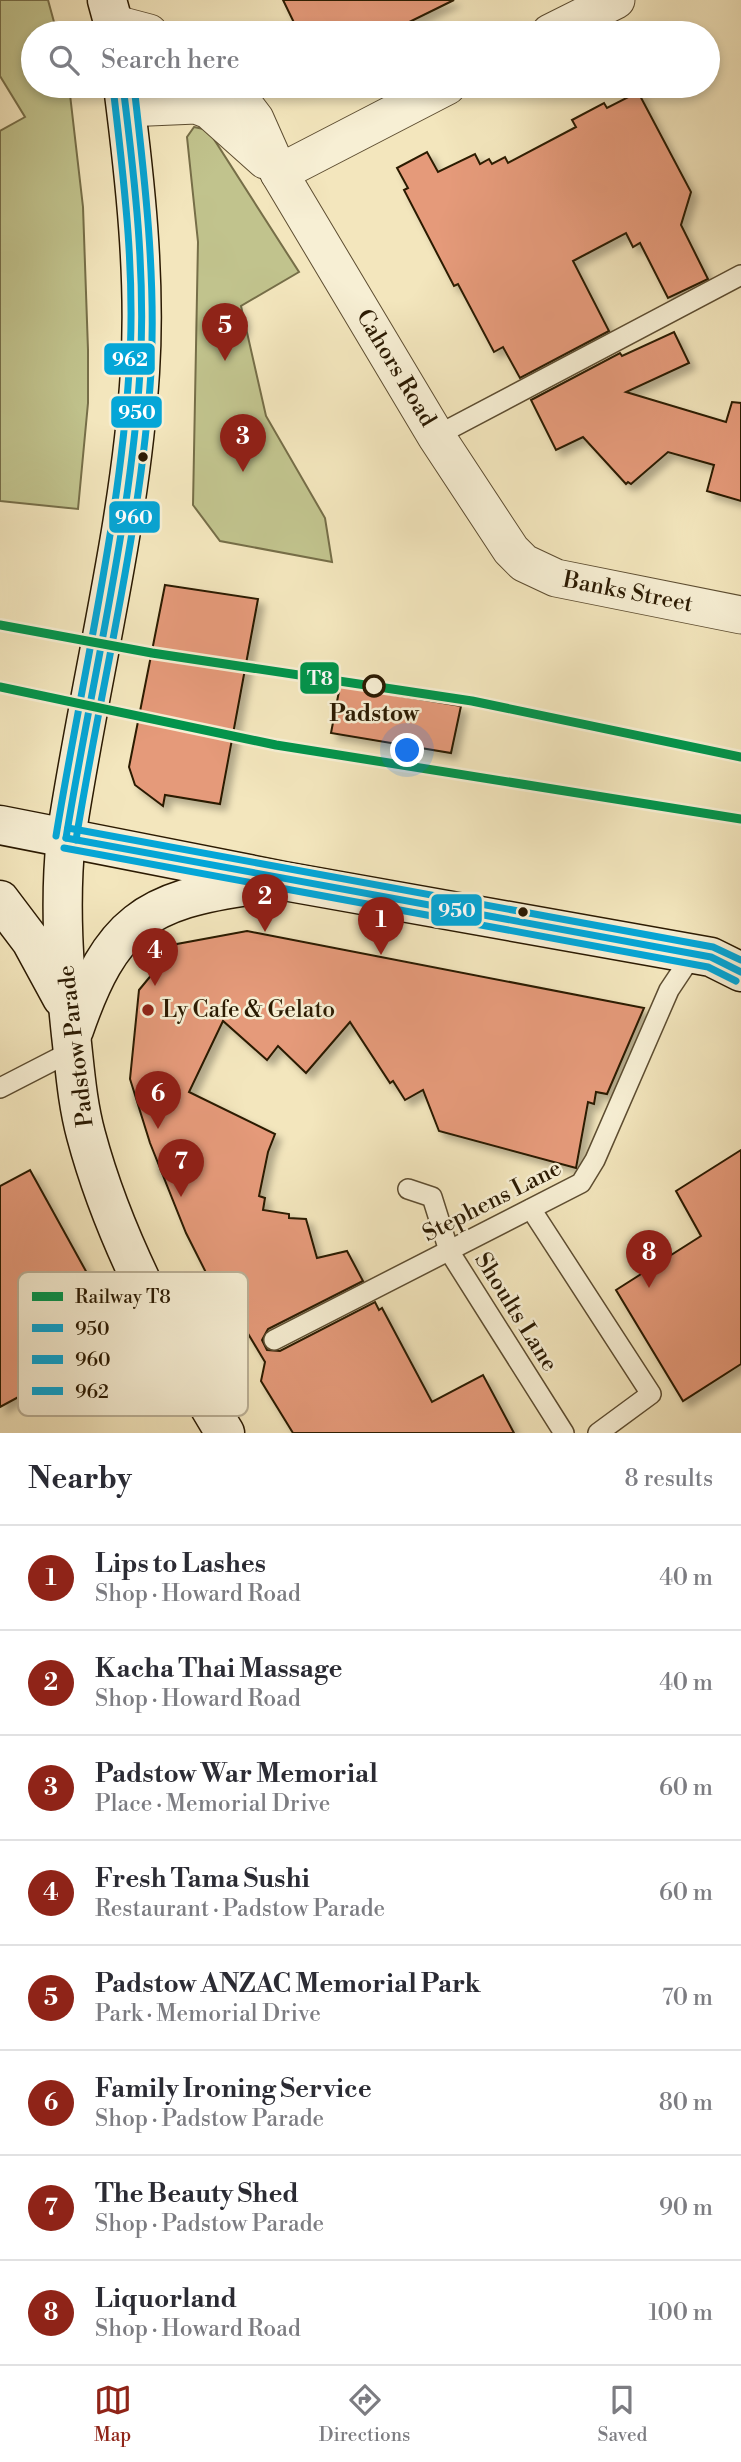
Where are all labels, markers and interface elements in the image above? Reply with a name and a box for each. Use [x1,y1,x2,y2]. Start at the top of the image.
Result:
search box [21,21,720,98]
icon: search [45,41,83,79]
text: Search here [101,44,240,76]
pin: 5 [202,303,248,361]
street label: Cahors Road [350,304,442,432]
line badge: 962 [103,342,156,376]
text: 962 [112,348,148,372]
line badge: 950 [110,395,163,429]
text: 950 [118,401,156,425]
pin: 3 [220,414,266,472]
unlabelled marker [136,450,150,464]
line badge: 960 [108,500,161,534]
text: 960 [115,506,153,530]
street label: Banks Street [560,565,695,618]
line badge: T8 [299,661,340,695]
text: T8 [307,667,333,691]
marker: Padstow [363,675,385,697]
place label: Padstow [329,700,420,728]
your location [390,733,424,767]
pin: 2 [242,874,288,932]
line badge: 950 [430,893,483,927]
pin: 1 [358,897,404,955]
text: 950 [438,899,476,923]
unlabelled marker [516,905,530,919]
pin: 4 [132,928,178,986]
street label: Padstow Parade [52,964,100,1128]
place label: Ly Cafe & Gelato [162,996,335,1024]
marker: Ly Cafe & Gelato [140,1002,156,1018]
pin: 6 [135,1071,181,1129]
pin: 7 [158,1139,204,1197]
street label: Stephens Lane [418,1154,566,1248]
pin: 8 [626,1230,672,1288]
street label: Shoults Lane [468,1247,564,1377]
legend [18,1272,248,1416]
text: Railway T8 [75,1285,171,1309]
text: 950 [75,1317,110,1341]
text: 960 [75,1348,111,1372]
text: 962 [75,1380,109,1404]
text: Nearby [28,1460,132,1498]
text: 8 results [625,1465,713,1493]
text: Lips to Lashes [95,1548,266,1580]
text: 1 [45,1564,57,1592]
text: 40 m [659,1564,713,1592]
text: Shop · Howard Road [95,1580,301,1608]
text: Kacha Thai Massage [95,1653,343,1685]
text: 2 [44,1669,58,1697]
text: 40 m [659,1669,713,1697]
text: Shop · Howard Road [95,1685,301,1713]
text: Padstow War Memorial [95,1758,378,1790]
text: 3 [44,1774,58,1802]
text: 60 m [659,1774,713,1802]
text: Place · Memorial Drive [95,1790,330,1818]
text: Fresh Tama Sushi [95,1863,310,1895]
text: 4 [43,1879,59,1907]
text: 60 m [659,1879,713,1907]
text: Restaurant · Padstow Parade [95,1895,385,1923]
text: Padstow ANZAC Memorial Park [95,1968,481,2000]
text: 5 [44,1984,58,2012]
text: 70 m [662,1984,713,2012]
text: Park · Memorial Drive [95,2000,321,2028]
text: Family Ironing Service [95,2073,372,2105]
text: 6 [44,2089,58,2117]
text: 80 m [659,2089,713,2117]
text: Shop · Padstow Parade [95,2105,324,2133]
text: The Beauty Shed [95,2178,299,2210]
text: 7 [44,2194,58,2222]
text: 90 m [659,2194,713,2222]
text: Shop · Padstow Parade [95,2210,324,2238]
text: Liquorland [95,2283,237,2315]
text: 8 [44,2299,58,2327]
text: 100 m [648,2299,713,2327]
text: Shop · Howard Road [95,2315,301,2343]
tab: Map [94,2381,132,2447]
tab: Directions [319,2381,410,2447]
tab: Saved [598,2381,647,2447]

